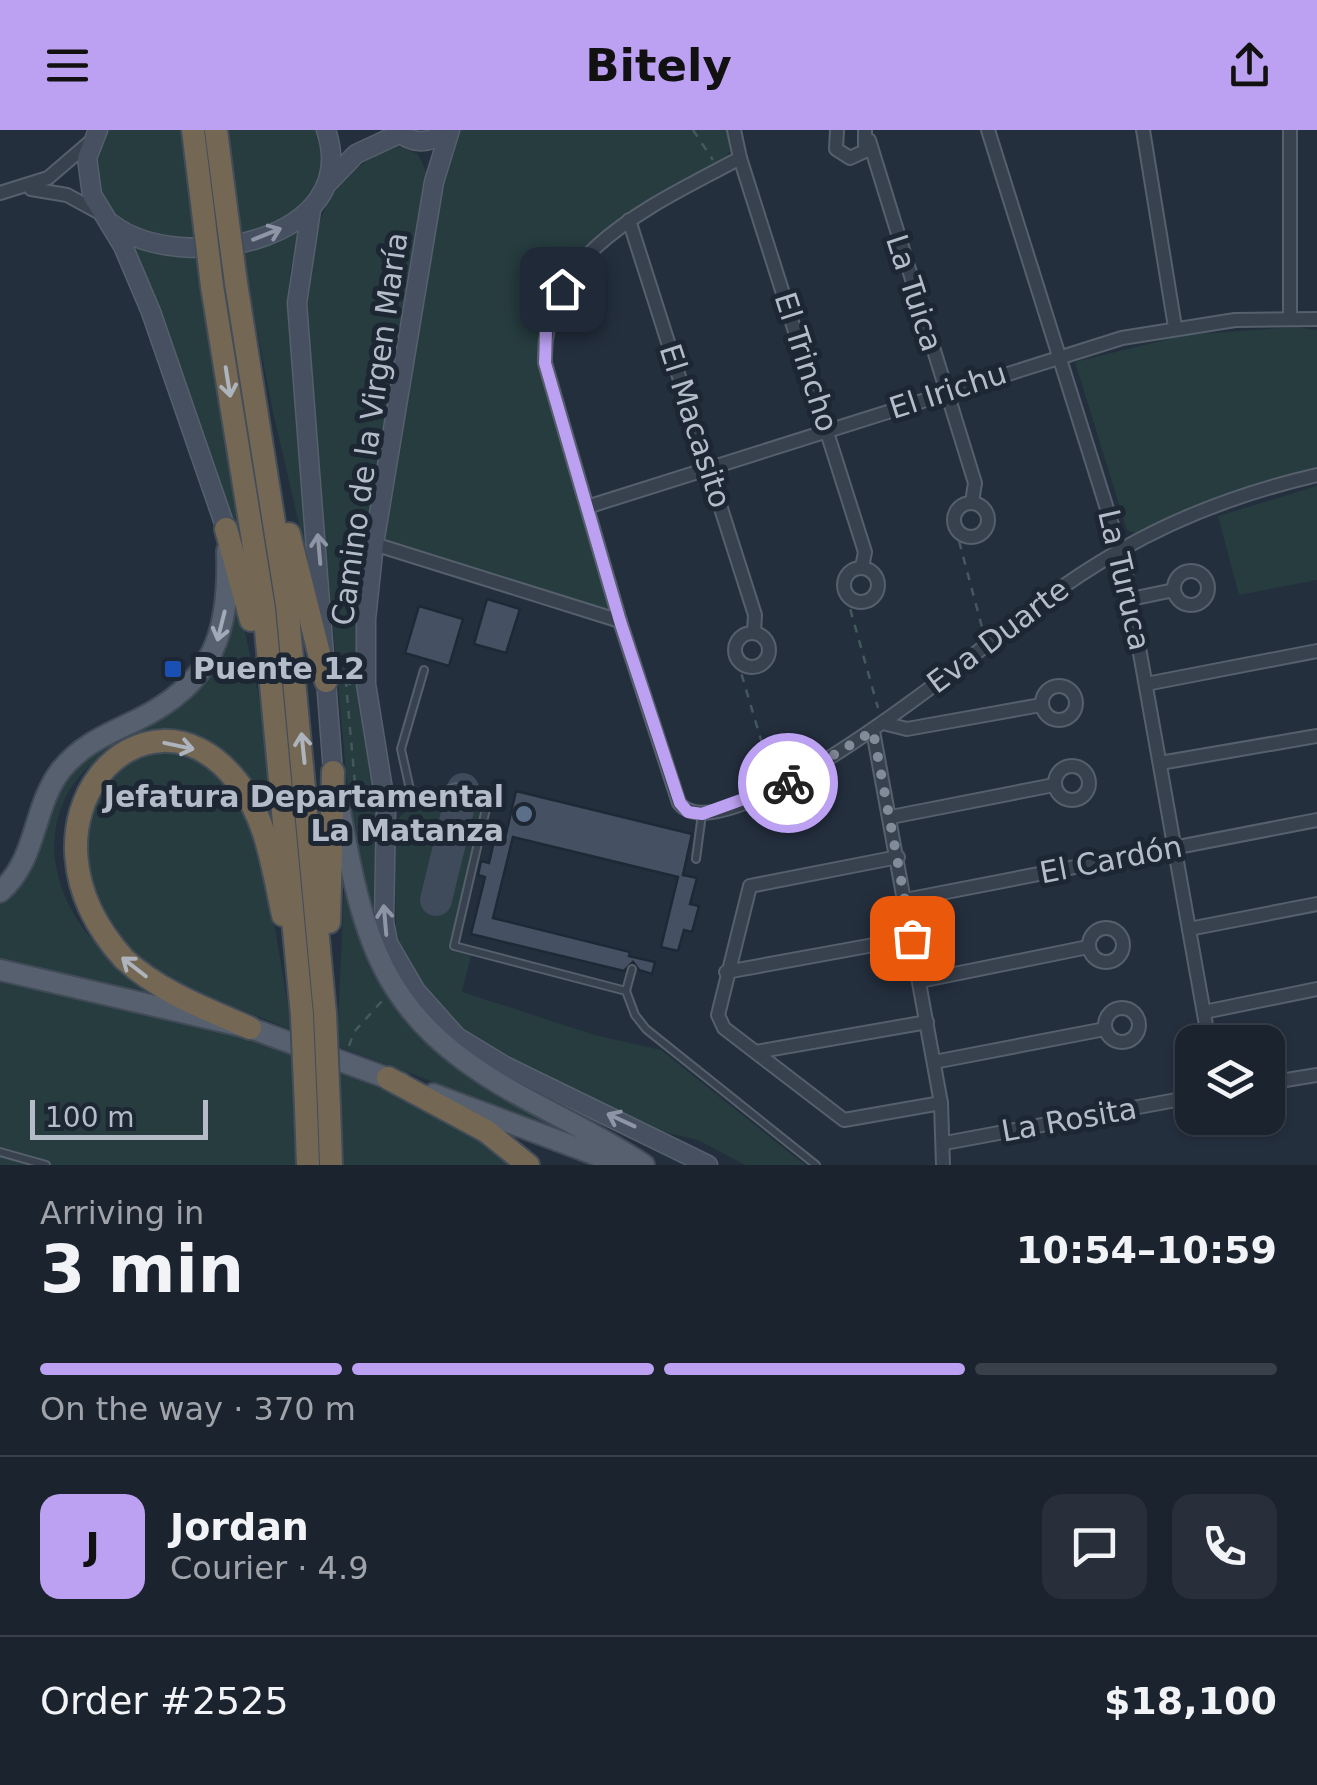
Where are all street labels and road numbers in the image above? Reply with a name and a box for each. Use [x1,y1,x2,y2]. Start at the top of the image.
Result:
street label: Camino de la Virgen María [325,230,414,628]
street label: La Tuica [879,230,950,356]
street label: El Trincho [768,288,845,436]
street label: El Macasito [653,340,738,512]
street label: El Irichu [885,355,1011,426]
street label: La Turuca [1091,506,1158,654]
street label: Eva Duarte [920,571,1075,700]
street label: El Cardón [1037,829,1185,890]
street label: La Rosita [999,1090,1139,1149]

